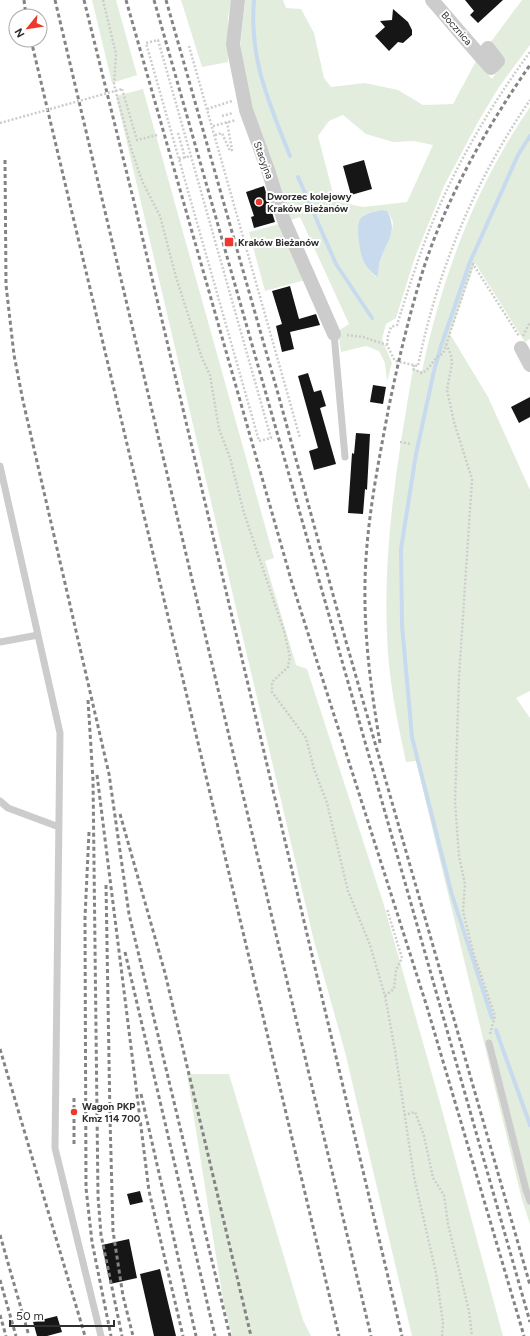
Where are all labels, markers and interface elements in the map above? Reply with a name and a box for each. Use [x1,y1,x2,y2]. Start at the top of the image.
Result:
north arrow [8,8,48,48]
street label: Bocznica [438,9,475,48]
text: N [12,26,28,40]
street label: Stacyjna [251,140,276,181]
place label: Dworzec kolejowy Kraków Bieżanów [267,190,352,215]
marker: Dworzec kolejowy Kraków Bieżanów [254,197,264,207]
marker: Kraków Bieżanów [223,236,235,248]
place label: Kraków Bieżanów [238,236,320,249]
place label: Wagon PKP Kmz 114 700 [82,1100,141,1125]
marker: Wagon PKP Kmz 114 700 [69,1107,79,1117]
scale bar [10,1302,114,1328]
text: 50 m [16,1309,44,1323]

